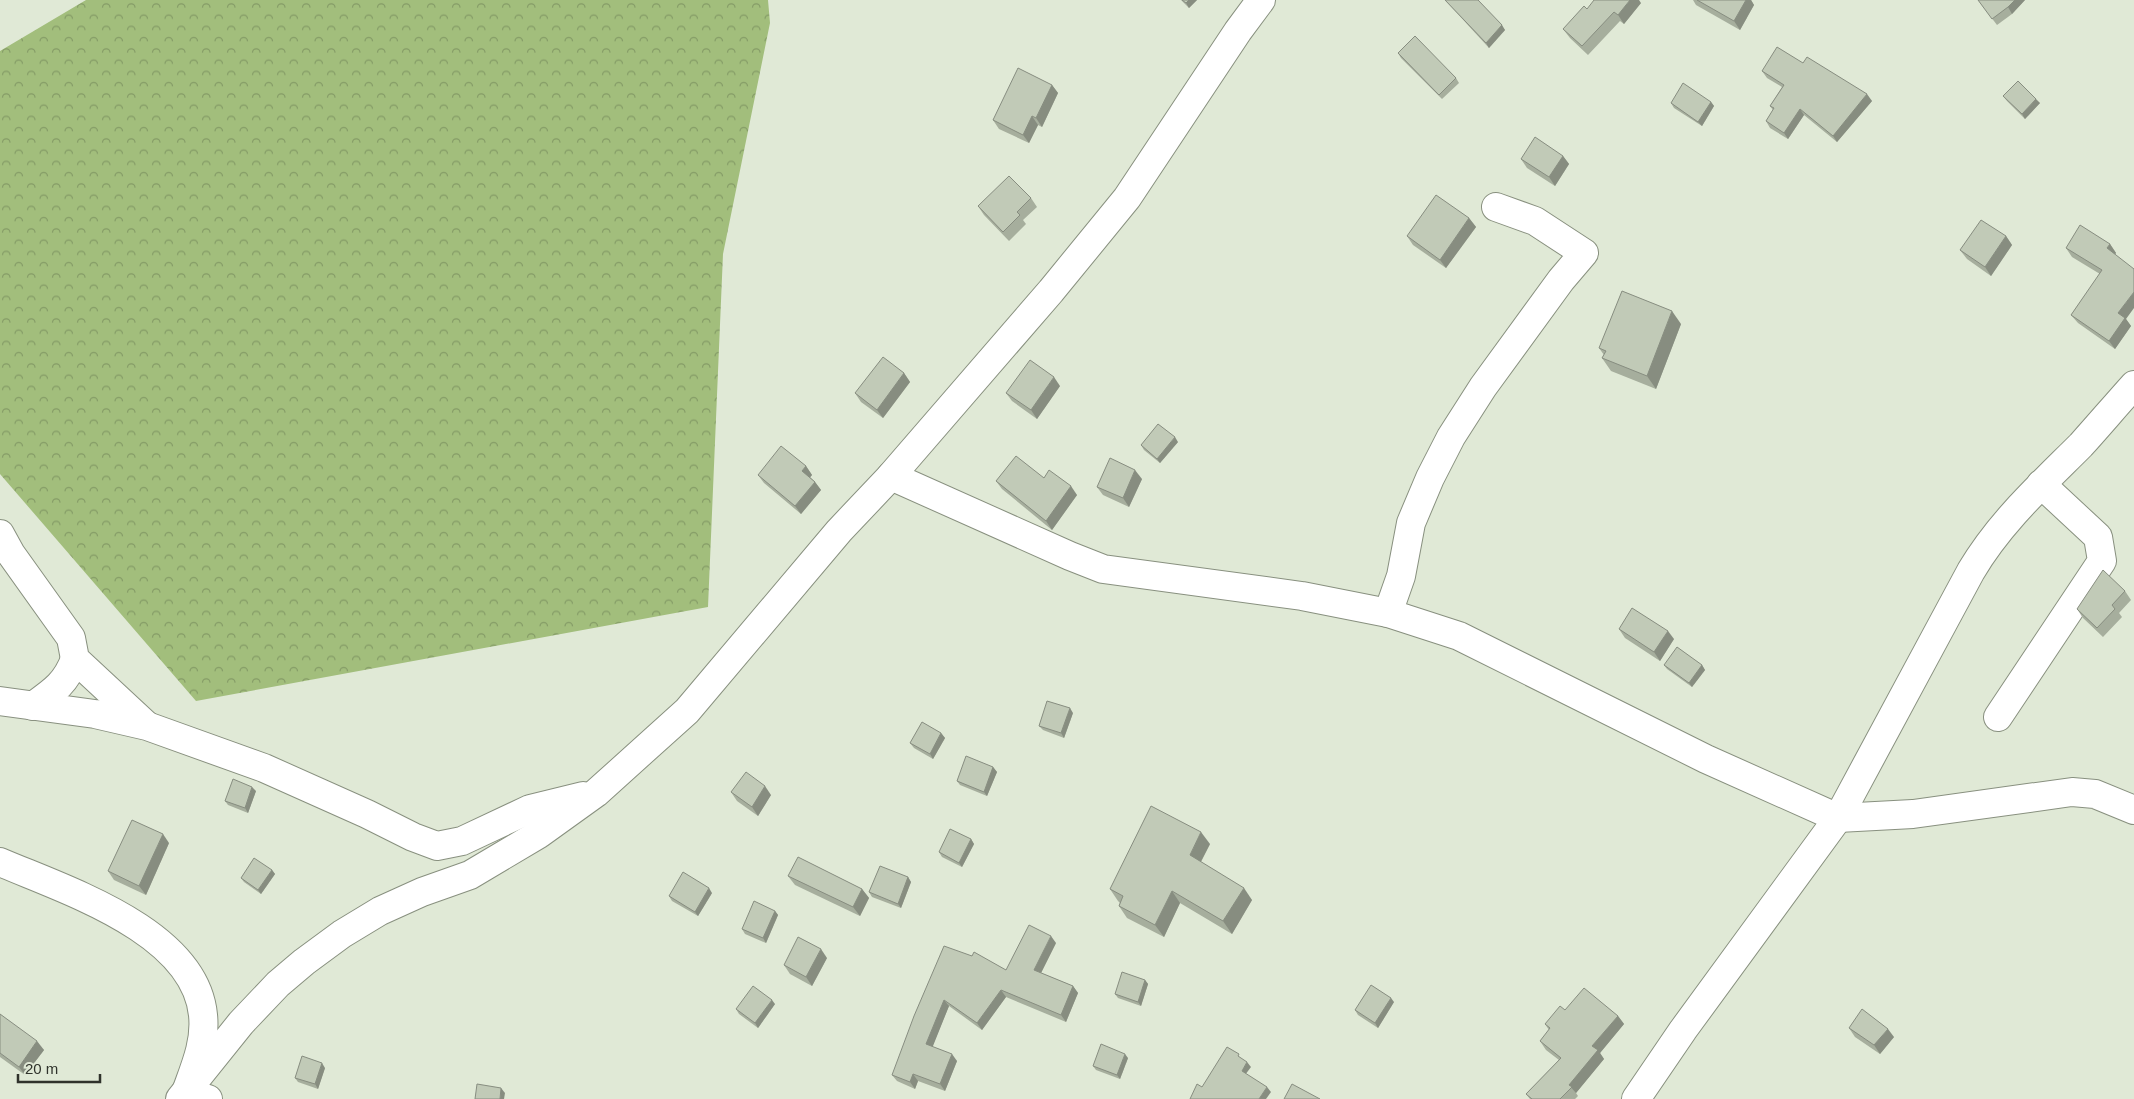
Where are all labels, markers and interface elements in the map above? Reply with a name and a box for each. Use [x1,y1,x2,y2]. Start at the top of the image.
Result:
scale bar [18,1052,100,1084]
text: 20 m [25,1060,58,1077]

